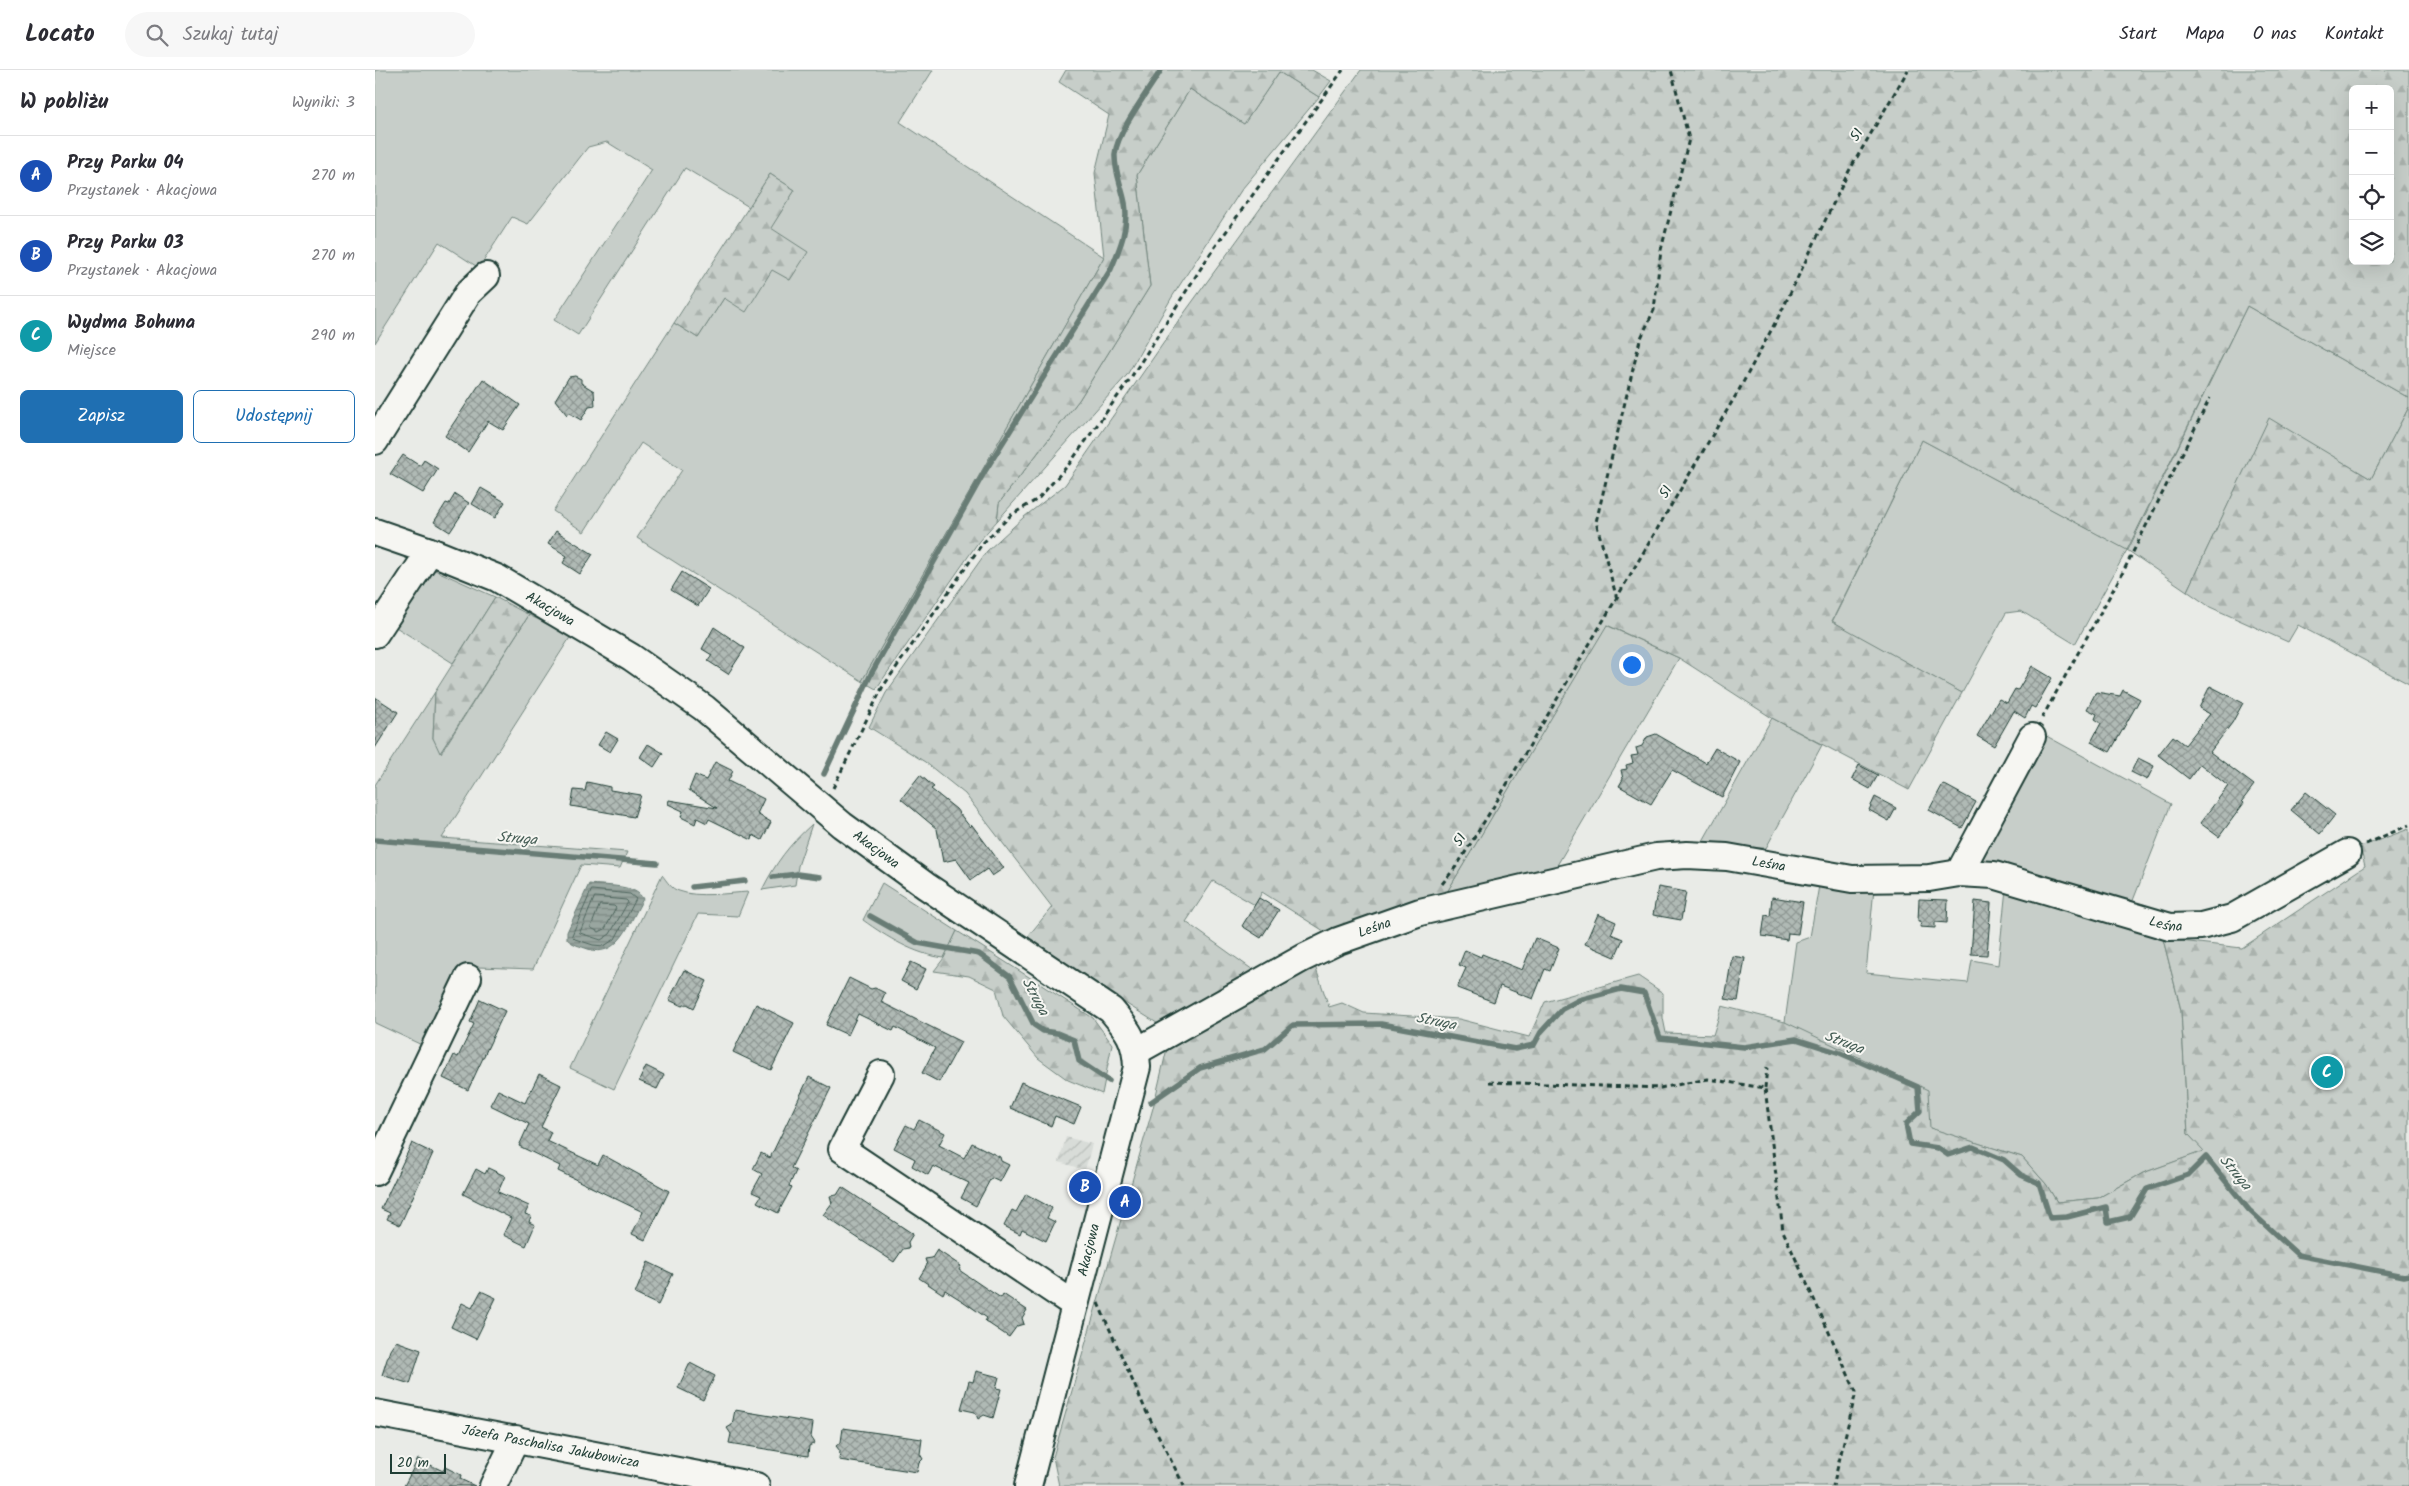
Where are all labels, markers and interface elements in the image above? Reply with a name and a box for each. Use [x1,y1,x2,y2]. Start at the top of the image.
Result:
search box [125,12,475,57]
text: Locato [25,15,95,54]
text: Szukaj tutaj [183,20,278,50]
text: Start [2119,20,2157,49]
text: Mapa [2185,20,2225,49]
text: O nas [2253,20,2297,49]
text: Kontakt [2325,20,2384,49]
icon: search [143,21,171,49]
map controls [2349,85,2394,265]
button: + [2349,85,2394,130]
text: W pobliżu [20,86,108,119]
text: Wyniki: 3 [292,90,355,115]
street label: 51 [1845,124,1869,146]
button: − [2349,130,2394,175]
text: Przy Parku 04 [67,148,184,178]
text: A [31,163,41,188]
text: 270 m [311,163,355,188]
button: locate [2349,175,2394,220]
text: Przystanek · Akacjowa [67,178,217,203]
button: layers [2349,220,2394,265]
text: Przy Parku 03 [67,228,184,258]
text: B [31,243,41,268]
text: 270 m [311,243,355,268]
text: Przystanek · Akacjowa [67,258,217,283]
text: Wydma Bohuna [67,308,195,338]
text: C [31,323,41,348]
text: 290 m [311,323,355,348]
text: Miejsce [67,338,116,363]
button: Zapisz [20,390,183,443]
button: Udostępnij [193,390,355,443]
street label: 51 [1653,481,1679,503]
street label: Akacjowa [521,586,579,632]
your location [1619,652,1645,678]
water label: Struga [496,825,539,853]
street label: Akacjowa [848,825,904,874]
street label: 51 [1448,829,1472,851]
street label: Leśna [1750,851,1787,878]
street label: Leśna [2146,910,2183,938]
street label: Leśna [1355,912,1394,944]
water label: Struga [1015,974,1055,1021]
water label: Struga [1414,1006,1459,1038]
water label: Struga [1821,1025,1868,1062]
pin: C [2311,1053,2343,1091]
water label: Struga [2213,1150,2258,1197]
pin: B [1069,1168,1101,1206]
pin: A [1109,1183,1141,1221]
street label: Akacjowa [1072,1221,1106,1279]
street label: Józefa Paschalisa Jakubowicza [460,1419,641,1474]
scale bar [390,1451,446,1474]
text: 20 m [397,1452,429,1474]

